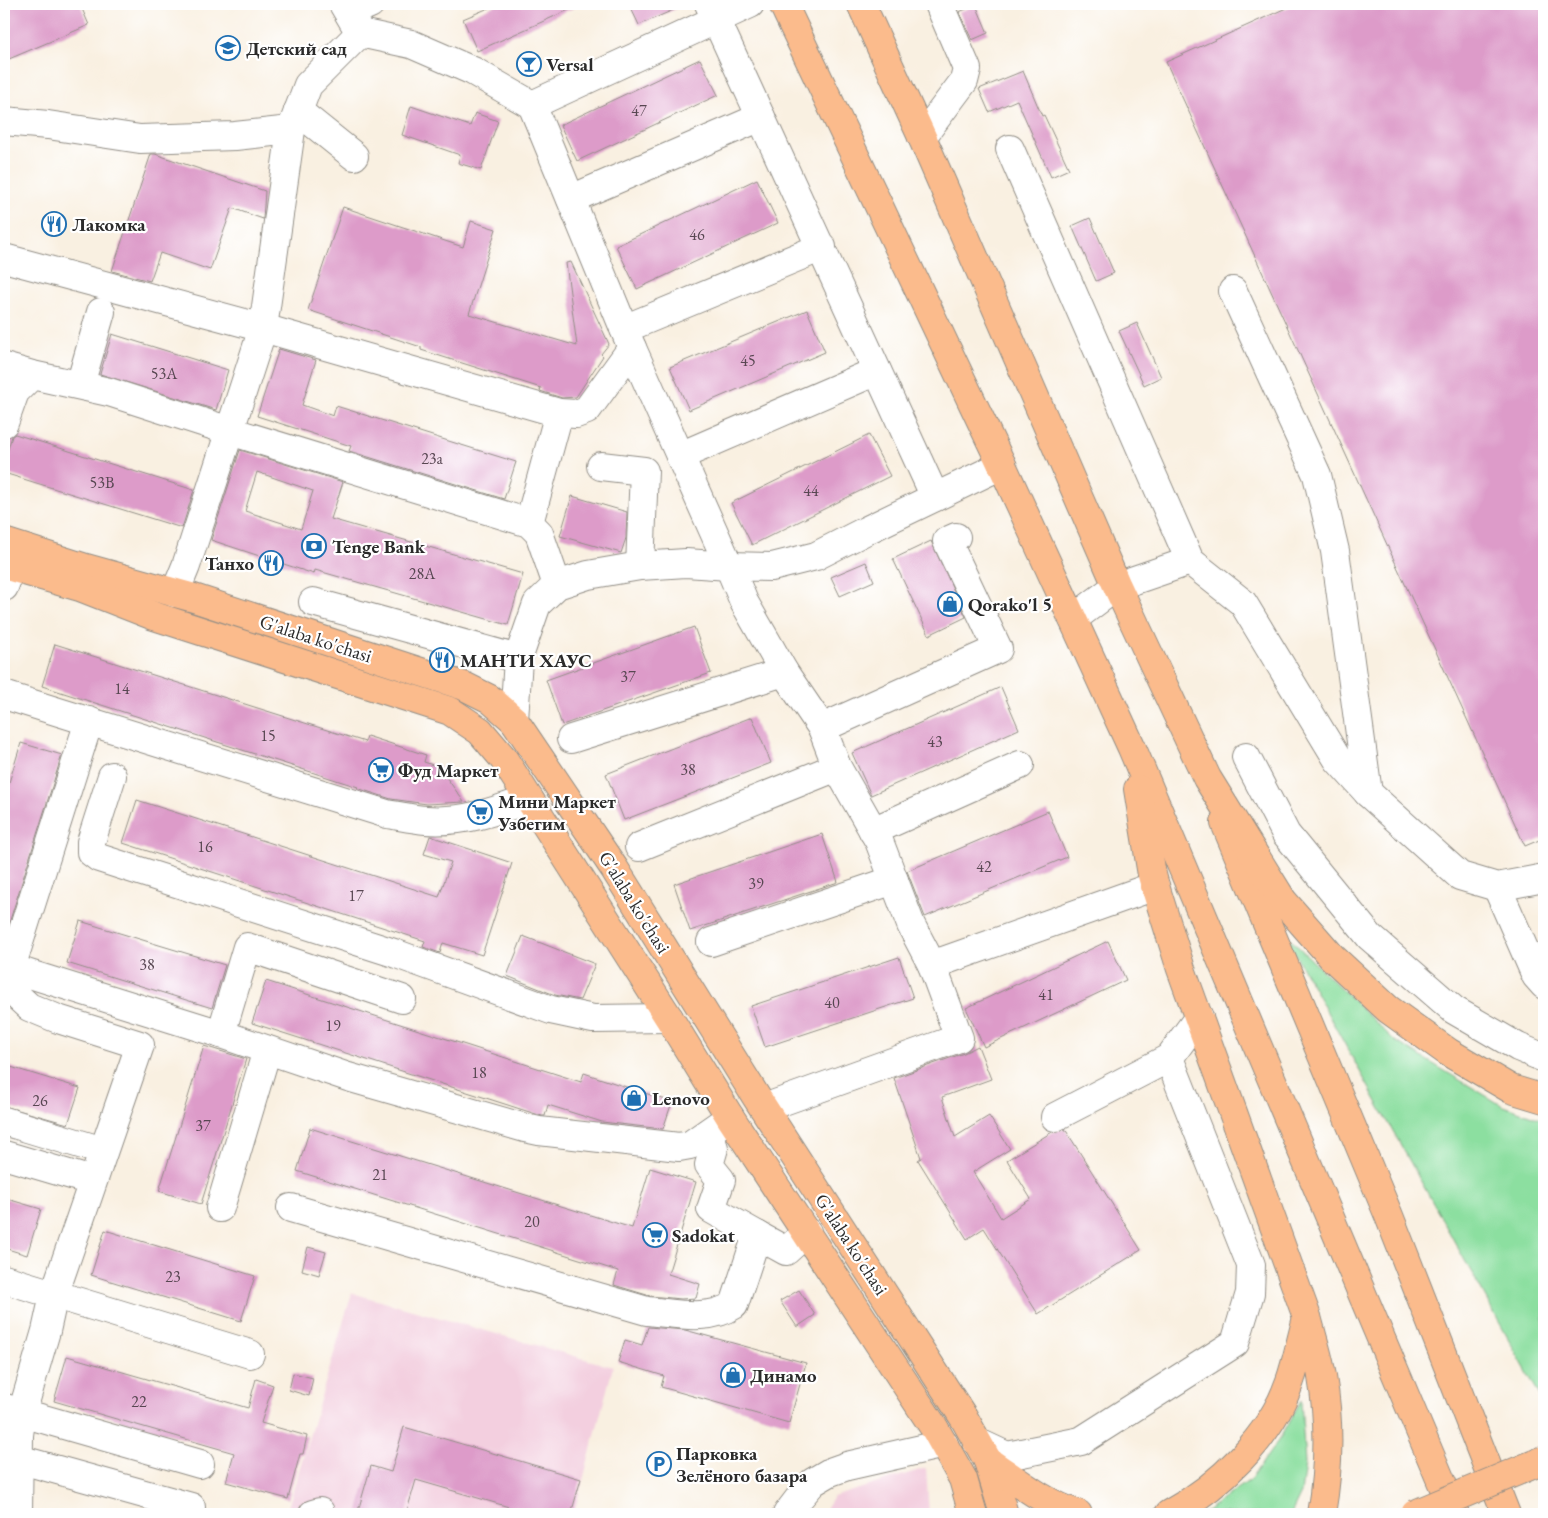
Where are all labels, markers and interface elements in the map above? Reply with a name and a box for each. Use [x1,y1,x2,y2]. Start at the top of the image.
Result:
school or university icon: Детский сад [215,35,241,61]
place label: Детский сад [246,36,347,61]
bar icon: Versal [516,51,542,77]
place label: Versal [546,52,594,77]
house number: 47 [631,100,647,121]
restaurant icon: Лакомка [41,211,67,237]
place label: Лакомка [72,212,146,237]
house number: 46 [689,224,705,245]
house number: 45 [740,350,756,371]
house number: 53A [151,363,178,384]
house number: 23а [421,448,443,469]
house number: 53B [90,472,114,493]
house number: 44 [803,480,819,501]
bank icon: Tenge Bank [301,533,327,559]
place label: Tenge Bank [332,534,426,559]
restaurant icon: Танхо [258,550,284,576]
place label: Танхо [205,551,254,576]
house number: 28A [409,563,436,584]
shop icon: Qorako'l 5 [937,591,963,617]
place label: Qorako'l 5 [968,592,1052,617]
street label: G'alaba ko'chasi [257,609,375,668]
restaurant icon: МАНТИ ХАУС [429,647,455,673]
place label: МАНТИ ХАУС [460,648,592,673]
house number: 37 [620,666,636,687]
house number: 14 [114,678,130,699]
house number: 15 [260,725,276,746]
house number: 43 [927,731,943,752]
supermarket icon: Фуд Маркет [368,757,394,783]
place label: Фуд Маркет [398,758,499,783]
house number: 38 [680,759,696,780]
place label: Мини Маркет Узбегим [497,789,616,836]
supermarket icon: Мини Маркет Узбегим [467,799,493,825]
house number: 16 [197,836,213,857]
street label: G'alaba ko'chasi [593,846,676,958]
house number: 42 [976,856,992,877]
house number: 39 [748,873,764,894]
house number: 17 [348,885,364,906]
house number: 38 [139,954,155,975]
house number: 41 [1038,984,1054,1005]
house number: 40 [824,992,840,1013]
house number: 19 [325,1015,341,1036]
house number: 18 [471,1062,487,1083]
shop icon: Lenovo [621,1085,647,1111]
place label: Lenovo [652,1086,710,1111]
house number: 26 [32,1090,48,1111]
house number: 37 [195,1115,211,1136]
house number: 21 [372,1164,388,1185]
street label: G'alaba ko'chasi [809,1189,894,1300]
house number: 20 [524,1211,540,1232]
supermarket icon: Sadokat [642,1222,668,1248]
place label: Sadokat [672,1223,735,1248]
house number: 23 [165,1266,181,1287]
shop icon: Динамо [720,1362,746,1388]
place label: Динамо [750,1363,817,1388]
house number: 22 [131,1391,147,1412]
place label: Парковка Зелёного базара [676,1441,808,1488]
parking icon: Парковка Зелёного базара [646,1451,672,1477]

